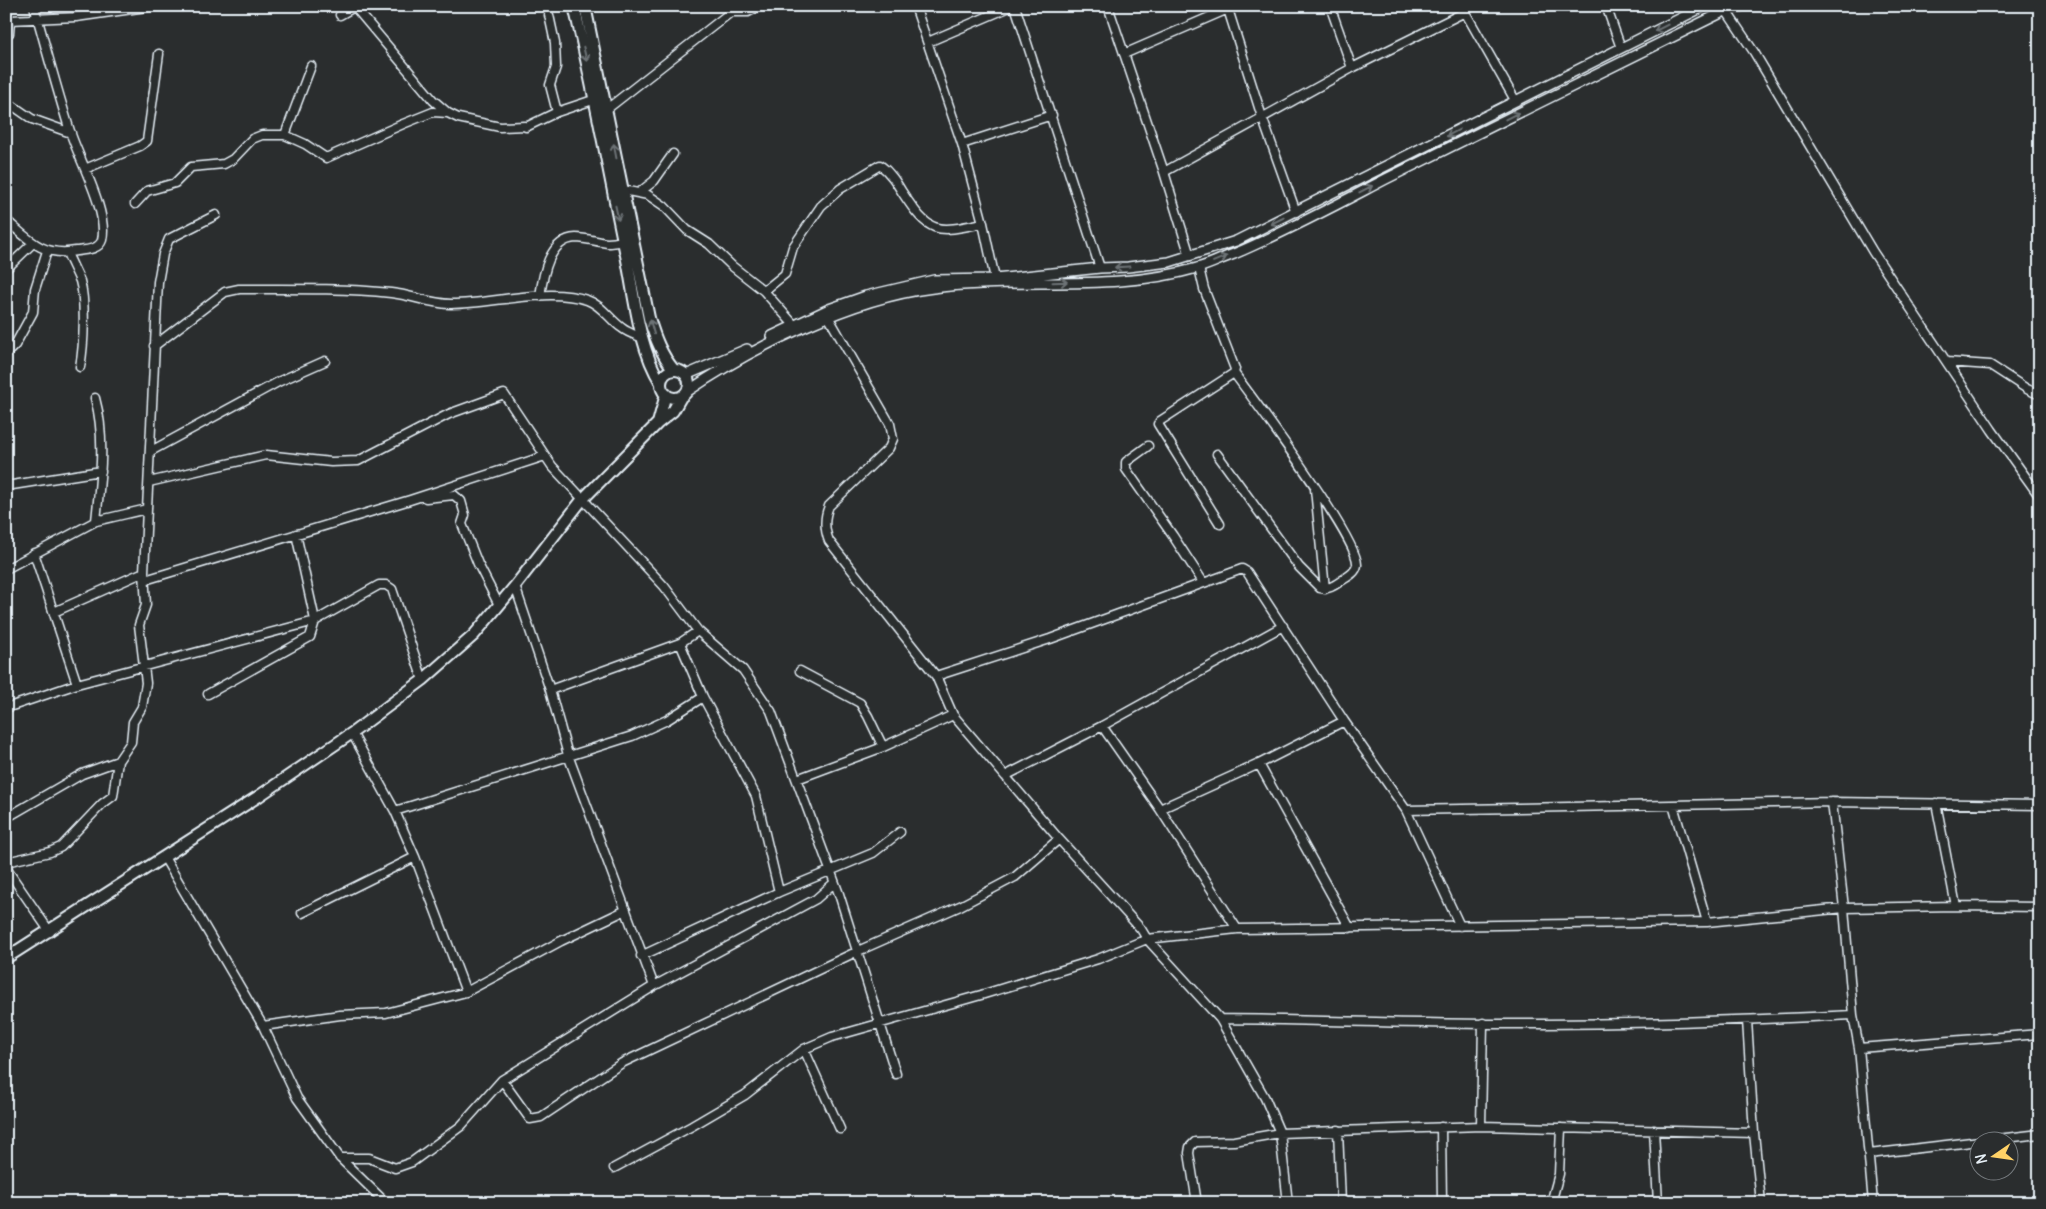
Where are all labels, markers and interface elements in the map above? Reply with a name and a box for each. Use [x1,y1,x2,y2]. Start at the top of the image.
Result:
one-way arrow [1654,24,1669,33]
one-way arrow [581,45,590,61]
one-way arrow [1504,111,1519,121]
one-way arrow [1447,128,1461,138]
one-way arrow [610,143,620,159]
one-way arrow [1359,184,1374,194]
one-way arrow [613,205,622,221]
one-way arrow [1270,217,1285,227]
one-way arrow [1212,254,1227,264]
one-way arrow [1115,263,1131,272]
one-way arrow [1052,277,1068,287]
one-way arrow [646,320,656,336]
north arrow [1968,1132,2018,1182]
text: N [1971,1152,1991,1166]

